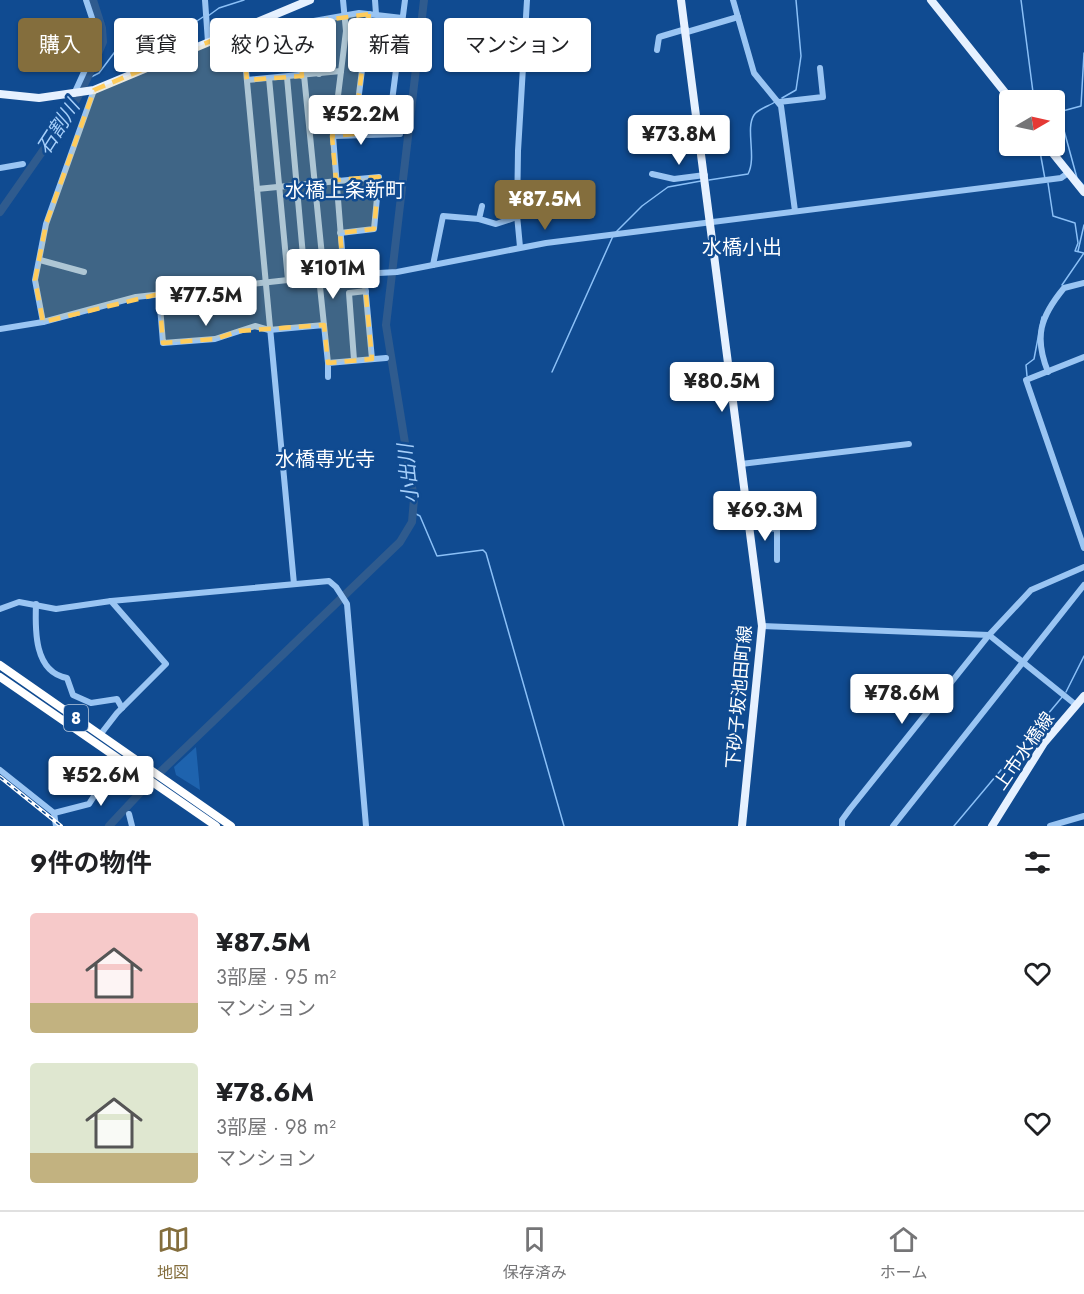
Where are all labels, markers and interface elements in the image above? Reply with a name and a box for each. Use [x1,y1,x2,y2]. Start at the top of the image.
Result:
chip: 購入 [18,18,102,72]
chip: 賃貸 [114,18,198,72]
chip: 絞り込み [210,18,336,72]
chip: 新着 [348,18,432,72]
chip: マンション [444,18,591,72]
north arrow [999,90,1065,156]
map controls [999,90,1065,156]
water label: 石割川 [30,93,88,160]
pin: ¥52.2M [312,95,410,146]
text: ¥52.2M [323,100,399,129]
pin: ¥73.8M [630,115,728,166]
text: ¥73.8M [642,120,716,149]
district label: 水橋上条新町 [285,176,405,205]
pin: ¥87.5M [496,180,594,231]
text: ¥87.5M [509,185,581,214]
district label: 水橋小出 [702,233,782,262]
pin: ¥101M [291,249,375,300]
text: ¥101M [301,254,365,283]
pin: ¥77.5M [157,276,255,327]
text: ¥77.5M [170,281,242,310]
pin: ¥80.5M [673,362,771,413]
text: ¥80.5M [684,367,760,396]
water label: 小出川 [391,441,426,505]
district label: 水橋専光寺 [275,445,375,474]
pin: ¥69.3M [716,491,814,542]
text: ¥69.3M [727,496,803,525]
street label: 下砂子坂池田町線 [720,624,758,770]
pin: ¥78.6M [853,674,951,725]
text: ¥78.6M [864,679,940,708]
road number: 8 [64,705,88,731]
street label: 上市水橋線 [988,707,1060,795]
pin: ¥52.6M [52,756,150,807]
text: ¥52.6M [62,761,140,790]
text: 9件の物件 [30,844,151,882]
icon: filters [1021,846,1054,879]
text: ¥87.5M [216,923,311,961]
icon: home [78,937,150,1009]
icon: heart [1021,957,1054,990]
text: 3部屋 · 95 m² [216,963,336,992]
text: マンション [216,994,316,1023]
text: ¥78.6M [216,1073,314,1111]
icon: home [78,1087,150,1159]
icon: heart [1021,1107,1054,1140]
text: 3部屋 · 98 m² [216,1113,336,1142]
text: マンション [216,1144,316,1173]
tab: 地図 [157,1223,190,1284]
tab: 保存済み [503,1223,567,1284]
tab: ホーム [880,1223,927,1284]

